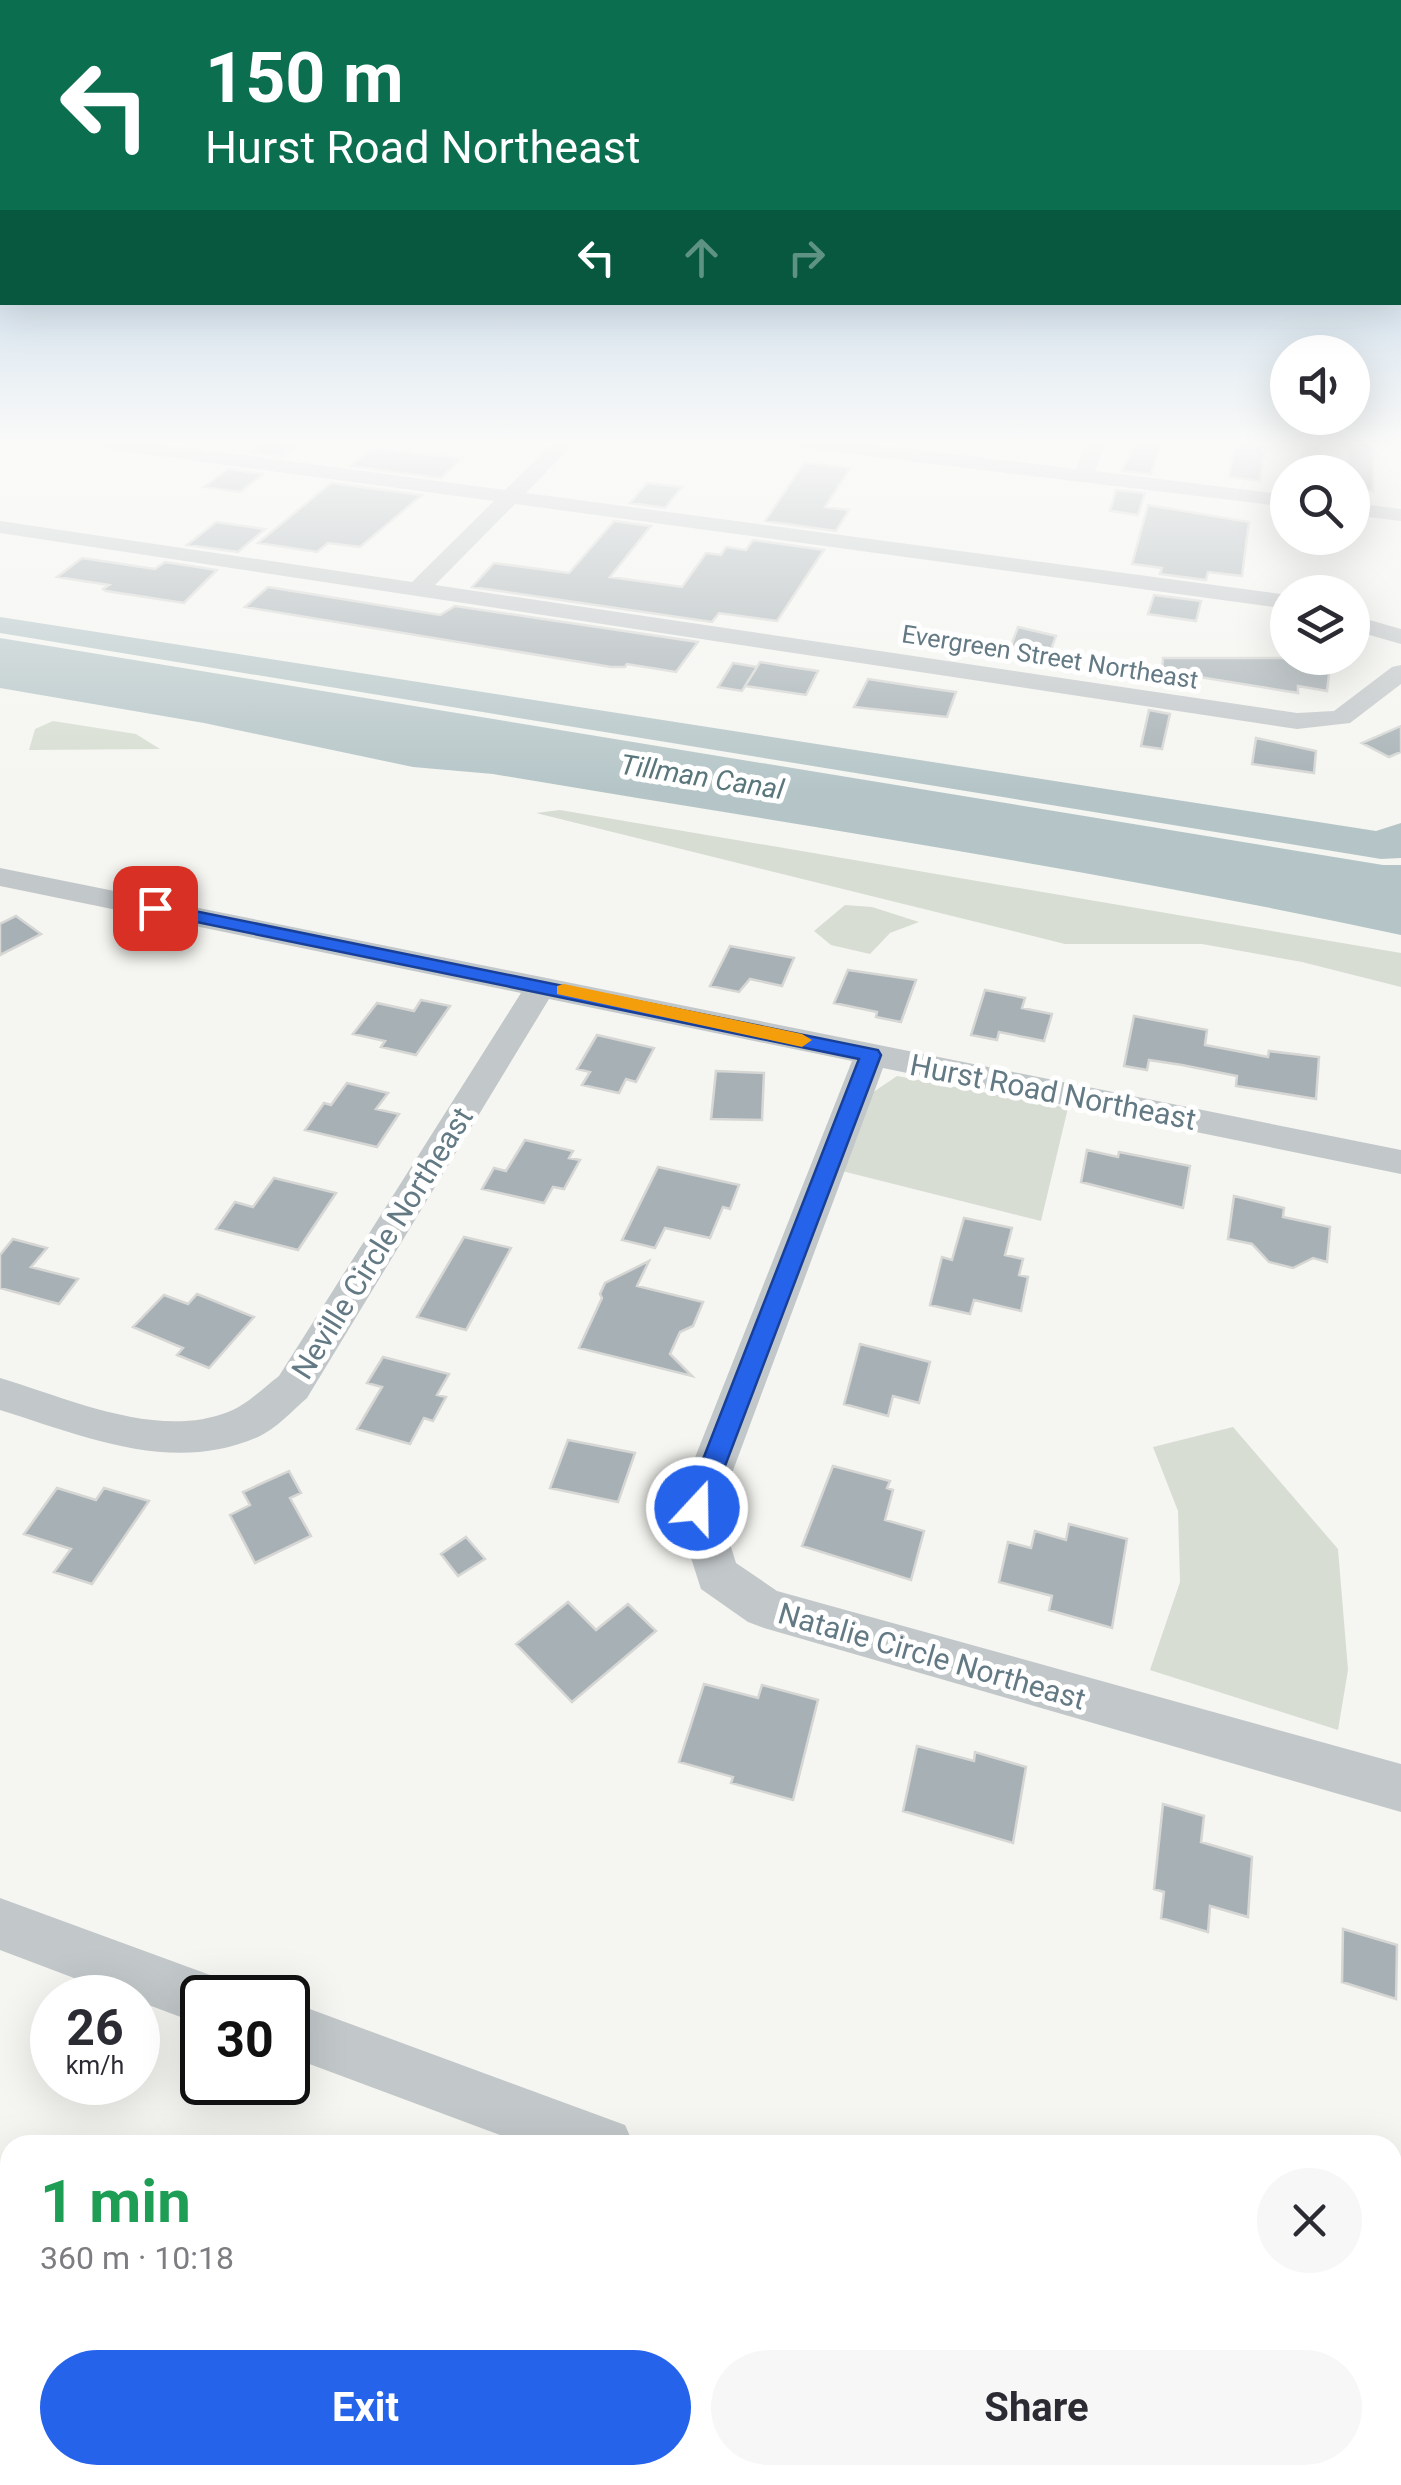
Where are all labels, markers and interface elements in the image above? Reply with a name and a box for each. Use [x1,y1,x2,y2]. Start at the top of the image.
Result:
text: 150 m [205,37,404,119]
icon: left [40,40,170,170]
text: Hurst Road Northeast [205,121,641,174]
icon: left [569,230,624,285]
icon: ahead [674,230,729,285]
icon: right [779,230,834,285]
map controls [1270,335,1370,675]
button: sound [1270,335,1370,435]
button: search [1270,455,1370,555]
button: layers [1270,575,1370,675]
street label: Evergreen Street Northeast [900,619,1200,695]
water label: Tillman Canal [618,748,787,806]
pin [113,866,198,951]
icon: arrive [128,881,183,936]
street label: Hurst Road Northeast [907,1047,1199,1137]
street label: Neville Circle Northeast [284,1101,480,1385]
position arrow [645,1456,749,1560]
street label: Natalie Circle Northeast [774,1595,1090,1717]
speed limit sign: 30 [180,1975,310,2105]
text: 26 [66,1999,124,2057]
text: km/h [66,2051,124,2080]
text: 1 min [40,2166,191,2237]
button: close [1257,2168,1362,2273]
text: 360 m · 10:18 [40,2239,234,2277]
button: Exit [40,2350,691,2465]
button: Share [711,2350,1362,2465]

